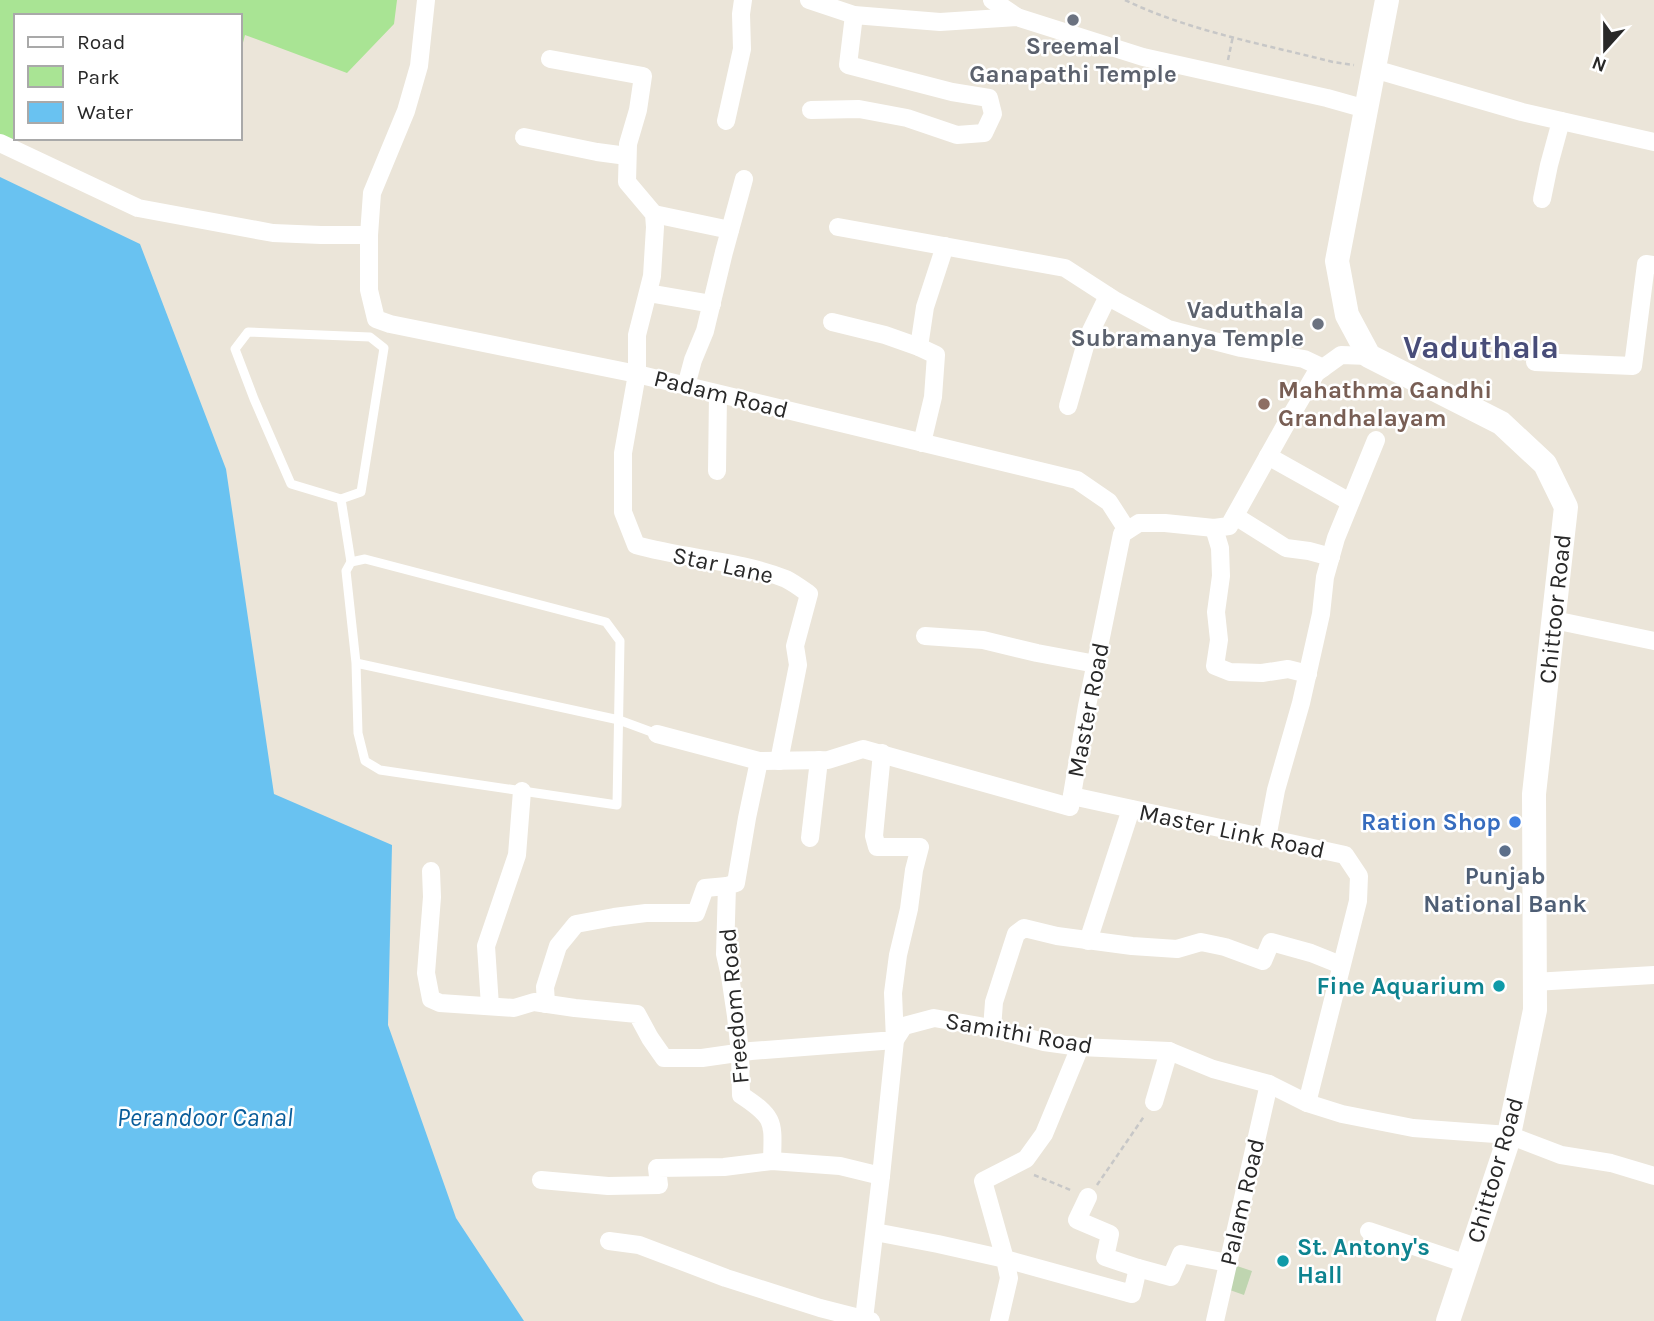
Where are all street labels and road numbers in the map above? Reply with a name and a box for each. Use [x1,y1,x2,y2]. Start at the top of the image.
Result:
street label: Padam Road [651,364,791,424]
street label: Chittoor Road [1533,533,1577,685]
street label: Star Lane [670,541,776,589]
street label: Master Road [1061,640,1115,780]
street label: Master Link Road [1137,798,1327,864]
street label: Freedom Road [713,927,755,1085]
street label: Samithi Road [943,1006,1095,1060]
street label: Chittoor Road [1461,1094,1529,1246]
street label: Palam Road [1214,1136,1270,1268]

